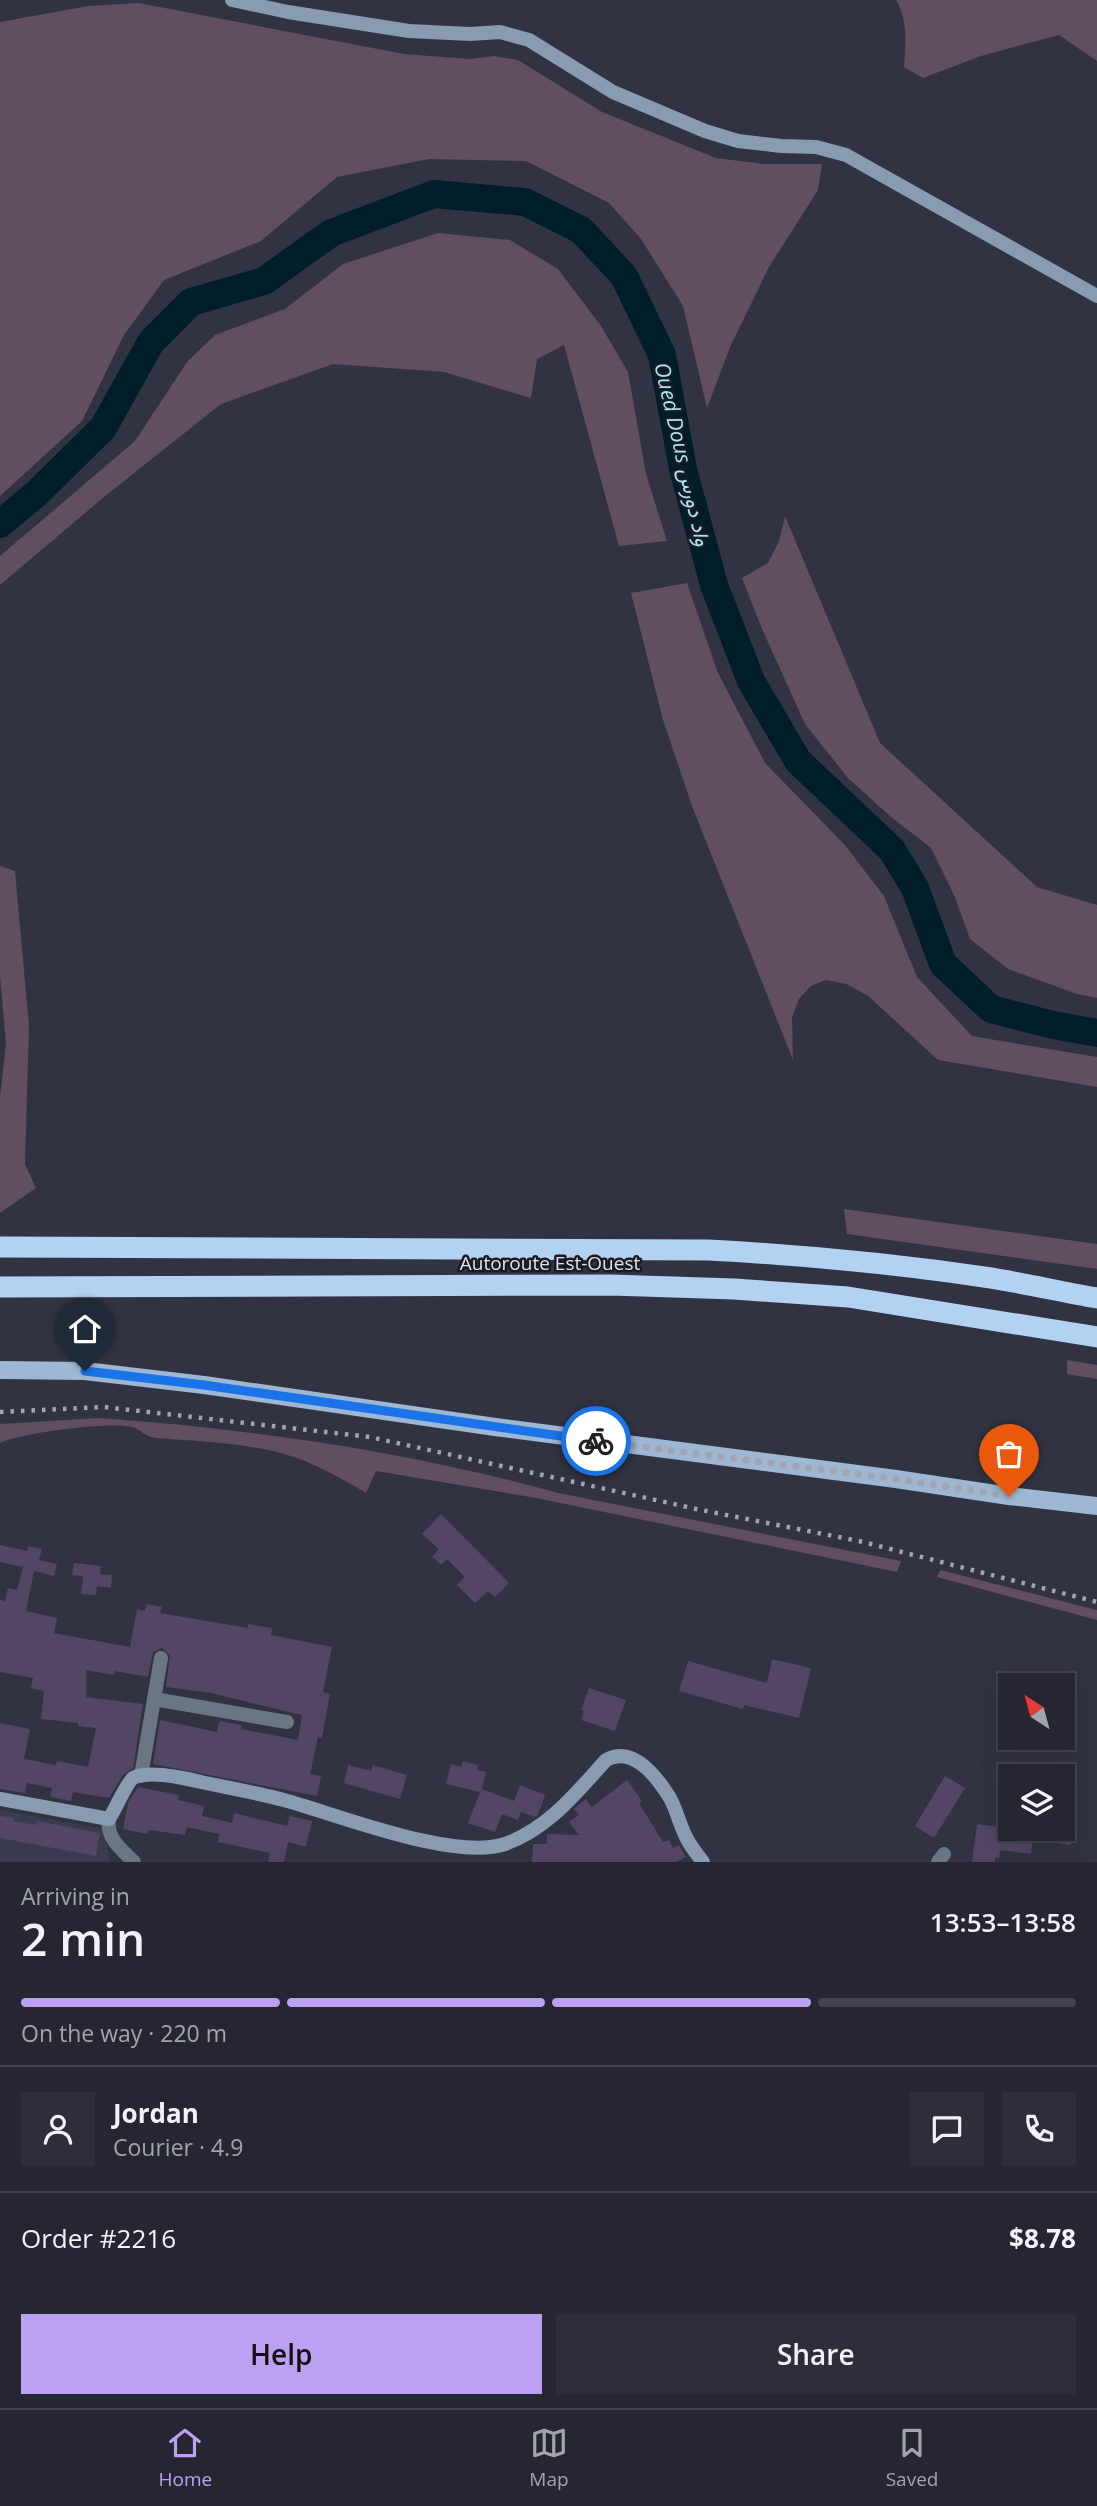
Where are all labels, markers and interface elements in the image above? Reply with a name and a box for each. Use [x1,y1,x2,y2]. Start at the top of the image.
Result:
water label: Oued Dous واد دورس [648,360,718,549]
street label: Autoroute Est-Ouest [460,1250,640,1276]
pin [55,1299,115,1371]
icon: home [66,1310,104,1348]
courier [561,1406,631,1476]
icon: bike [577,1422,615,1460]
pin [979,1424,1039,1496]
icon: bag [990,1435,1028,1473]
north arrow [998,1673,1074,1750]
map controls [998,1673,1075,1841]
button: layers [998,1764,1075,1841]
text: Arriving in [21,1880,130,1912]
text: 13:53–13:58 [930,1904,1076,1940]
text: 2 min [21,1907,145,1969]
text: On the way · 220 m [21,2017,227,2049]
button: person [21,2092,95,2166]
button: chat [910,2092,984,2166]
button: phone [1002,2092,1076,2166]
text: Jordan [113,2095,199,2131]
text: Courier · 4.9 [113,2131,243,2163]
text: Order #2216 [21,2220,176,2256]
text: $8.78 [1009,2220,1076,2256]
button: Help [21,2314,542,2394]
button: Share [556,2314,1076,2394]
tab: Home [159,2424,212,2492]
tab: Map [529,2424,569,2492]
tab: Saved [886,2424,938,2492]

